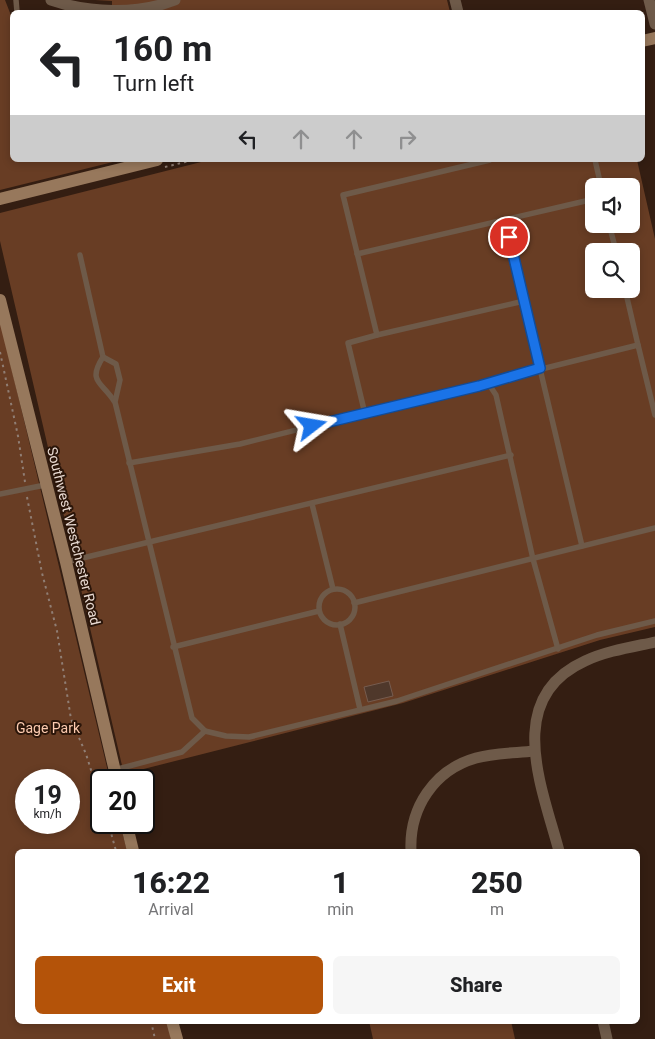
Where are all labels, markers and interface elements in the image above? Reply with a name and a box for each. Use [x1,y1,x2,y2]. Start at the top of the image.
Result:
text: 160 m [113,29,212,70]
icon: left [30,30,95,95]
text: Turn left [113,71,194,96]
icon: left [234,125,262,153]
icon: ahead [287,125,315,153]
icon: ahead [340,125,368,153]
icon: right [393,125,421,153]
map controls [585,178,640,298]
button: sound [585,178,640,233]
pin [488,216,530,258]
icon: arrive [495,223,523,251]
button: search [585,243,640,298]
position arrow [285,399,337,451]
street label: Southwest Westchester Road [44,445,104,627]
park label: Gage Park [16,720,81,736]
speed limit sign: 20 [90,769,155,834]
text: 19 [33,781,62,810]
text: km/h [33,807,62,821]
text: 16:22 [132,865,210,900]
text: 1 [332,865,349,900]
text: 250 [471,865,523,900]
text: Arrival [148,900,194,919]
text: min [327,900,354,919]
text: m [490,900,504,919]
button: Exit [35,956,323,1014]
button: Share [333,956,620,1014]

